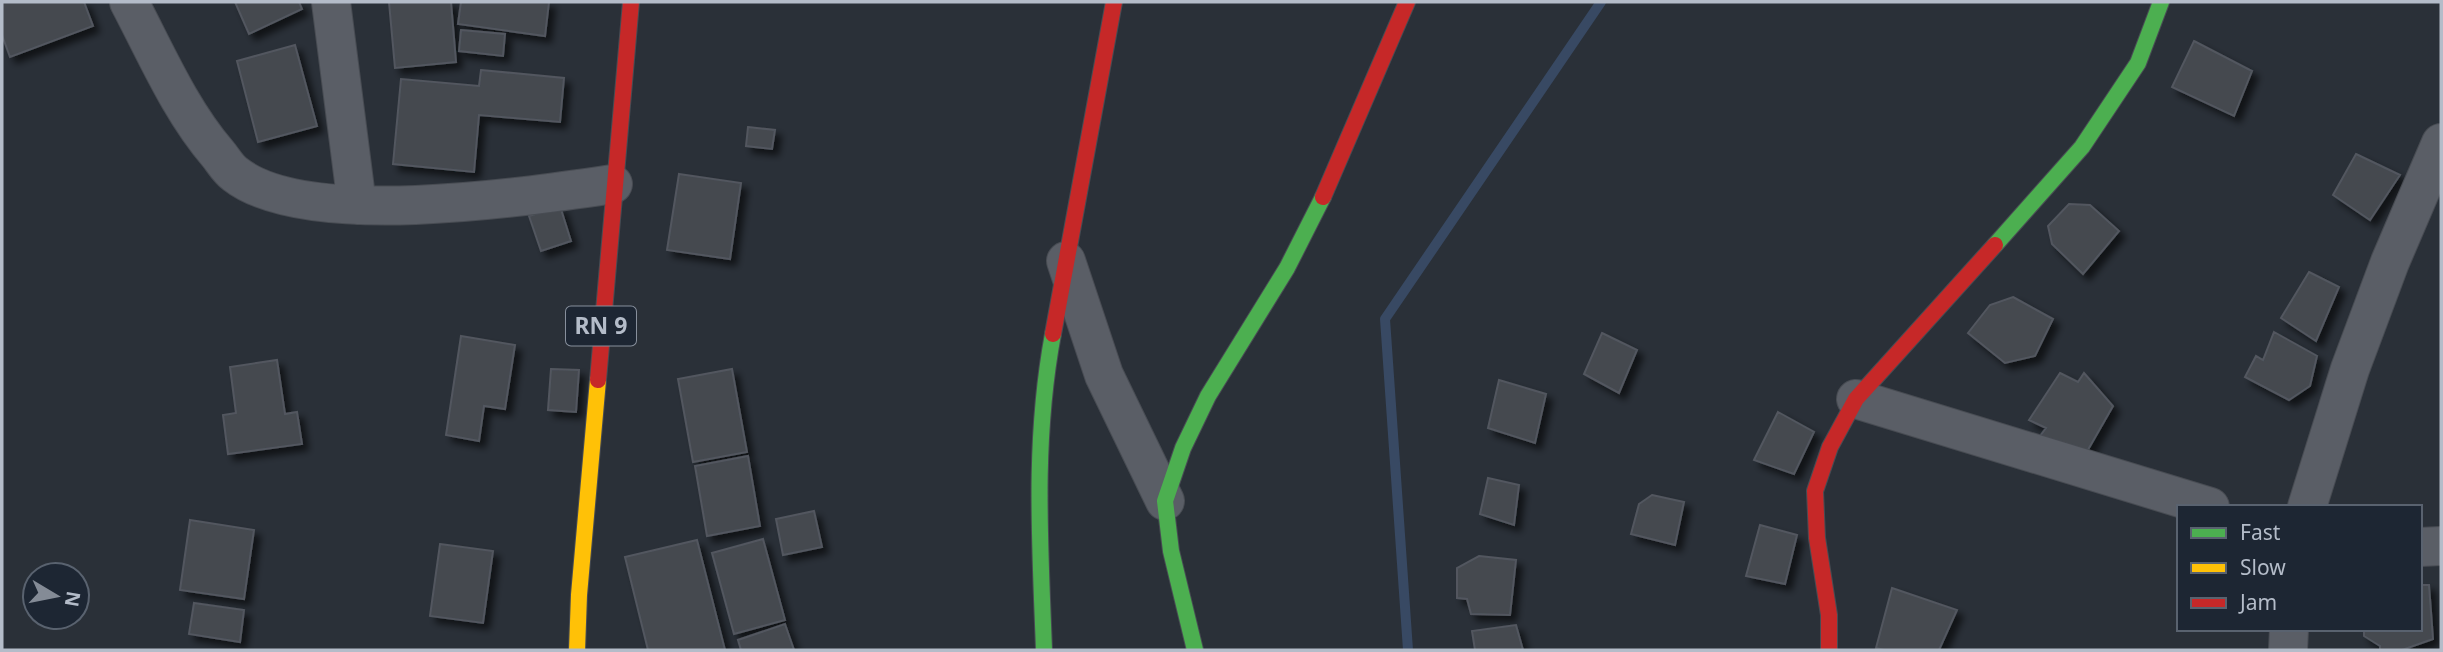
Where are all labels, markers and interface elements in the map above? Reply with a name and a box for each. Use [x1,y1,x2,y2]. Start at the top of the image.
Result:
road number: RN 9 [566,306,636,346]
legend [2177,505,2422,631]
text: Fast [2240,518,2281,546]
text: Slow [2240,553,2286,581]
north arrow [21,561,91,631]
text: Jam [2238,588,2277,616]
text: N [59,589,87,609]

